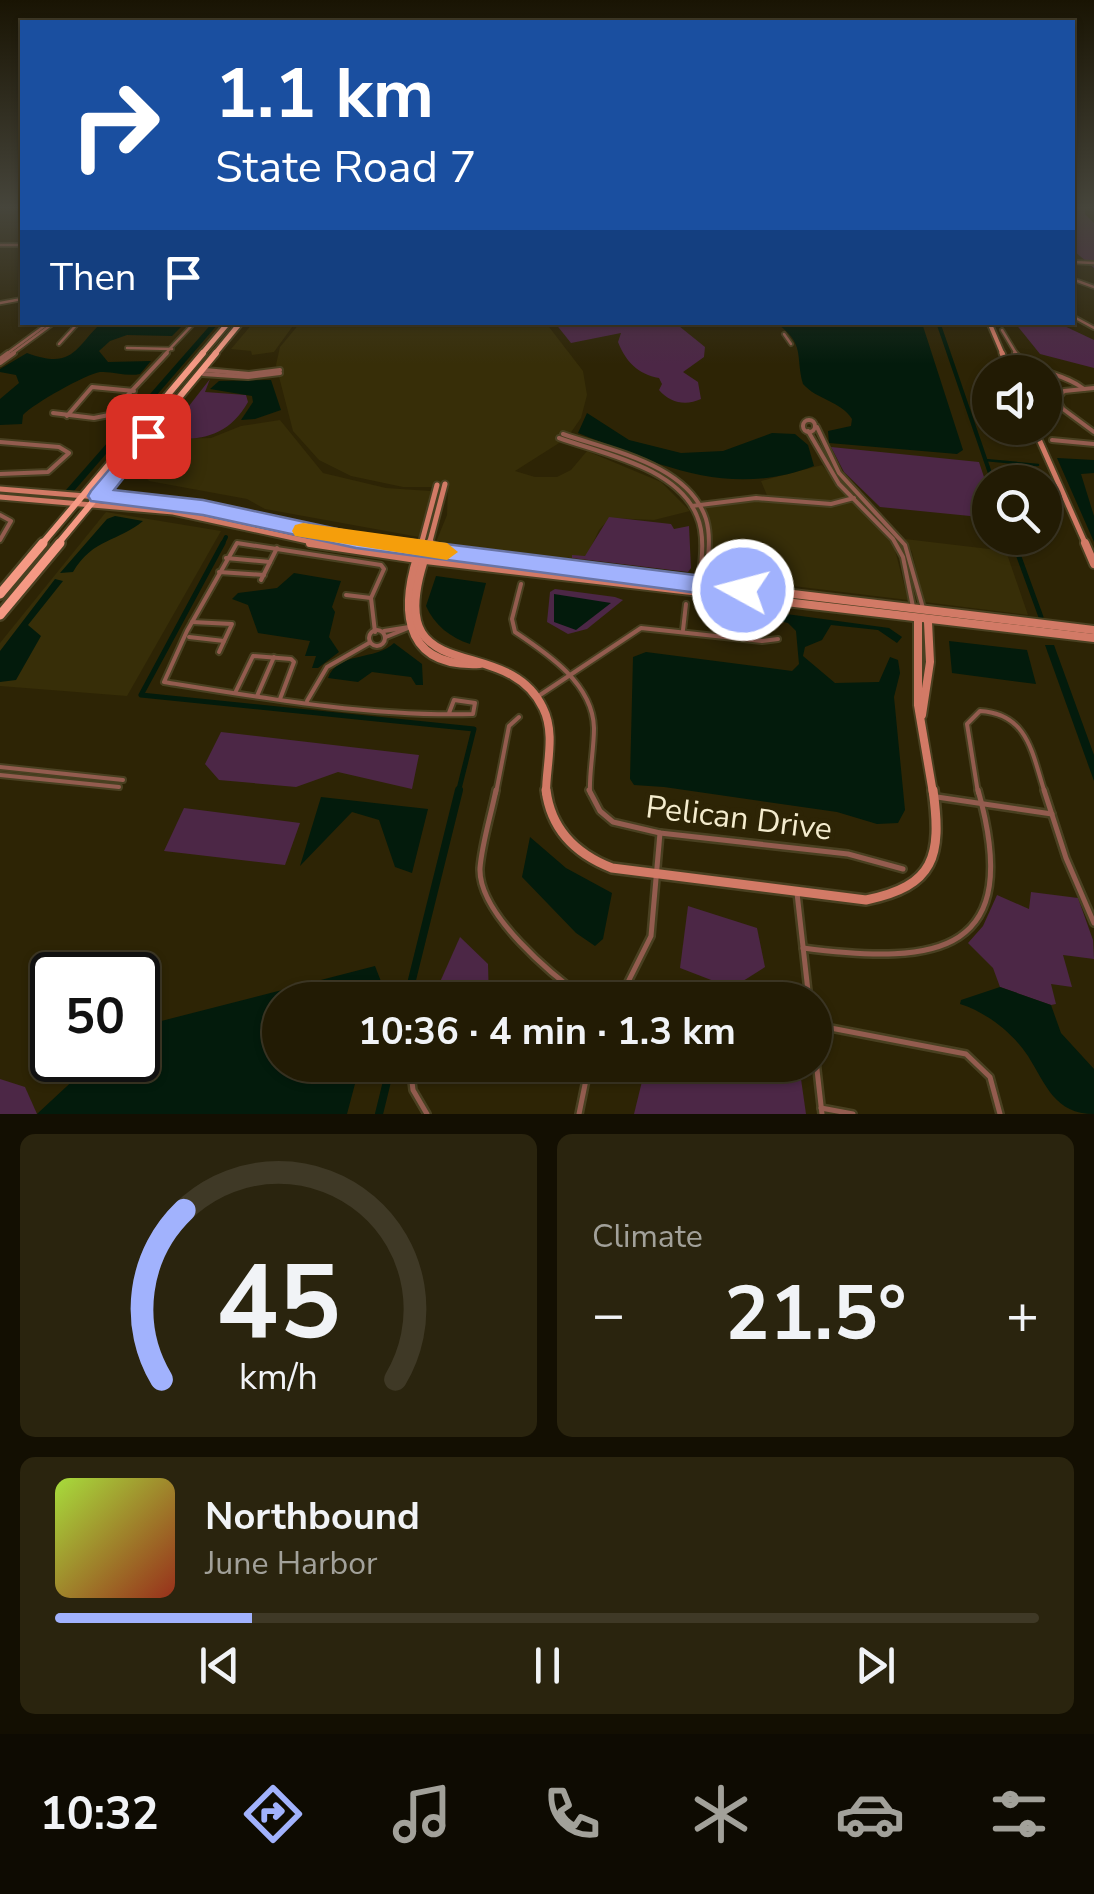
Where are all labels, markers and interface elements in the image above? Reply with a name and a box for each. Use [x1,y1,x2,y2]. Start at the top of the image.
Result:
text: 1.1 km [215,46,434,142]
icon: right [50,60,180,190]
text: State Road 7 [215,137,477,198]
icon: arrive [156,250,211,305]
text: Then [50,252,136,303]
map controls [972,355,1062,555]
button: sound [972,355,1062,445]
pin [106,394,191,479]
icon: arrive [121,409,176,464]
button: search [972,465,1062,555]
position arrow [691,538,795,642]
street label: Pelican Drive [643,785,835,851]
speed limit sign: 50 [30,952,160,1082]
text: 10:36 · 4 min · 1.3 km [358,1006,736,1057]
text: Climate [592,1215,703,1258]
text: 45 [216,1232,341,1374]
text: 21.5° [724,1263,907,1365]
text: − [592,1277,625,1352]
text: + [1006,1277,1039,1352]
text: km/h [239,1353,318,1402]
text: Northbound [205,1491,420,1542]
text: June Harbor [205,1542,377,1585]
icon: previous [192,1638,247,1693]
icon: pause [520,1638,575,1693]
icon: next [848,1638,903,1693]
icon: directions [238,1779,308,1849]
icon: music [387,1779,457,1849]
icon: phone [537,1779,607,1849]
icon: climate [686,1779,756,1849]
icon: car [835,1779,905,1849]
icon: filters [984,1779,1054,1849]
text: 10:32 [40,1784,159,1845]

